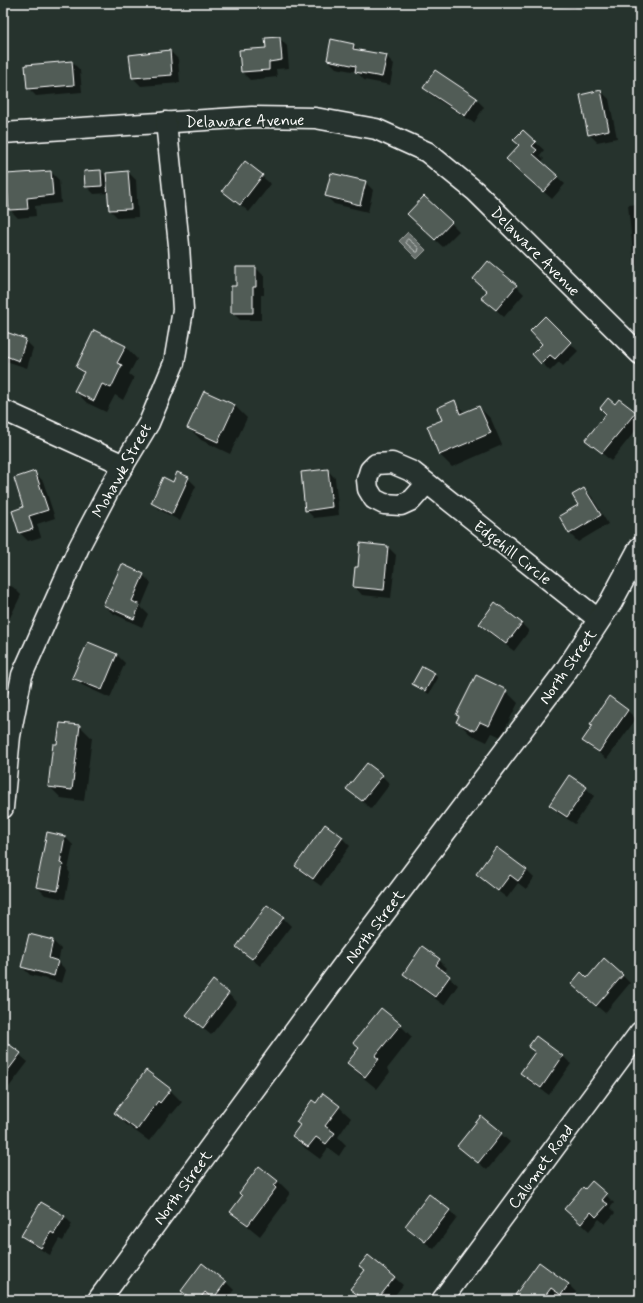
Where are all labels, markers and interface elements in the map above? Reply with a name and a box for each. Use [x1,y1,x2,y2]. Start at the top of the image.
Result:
street label: Delaware Avenue [185,110,305,133]
street label: Delaware Avenue [486,203,584,301]
street label: Mohawk Street [88,420,157,522]
street label: Edgehill Circle [468,516,555,591]
street label: North Street [535,625,602,709]
street label: North Street [341,885,410,968]
street label: Calumet Road [504,1121,579,1213]
street label: North Street [149,1146,218,1229]

